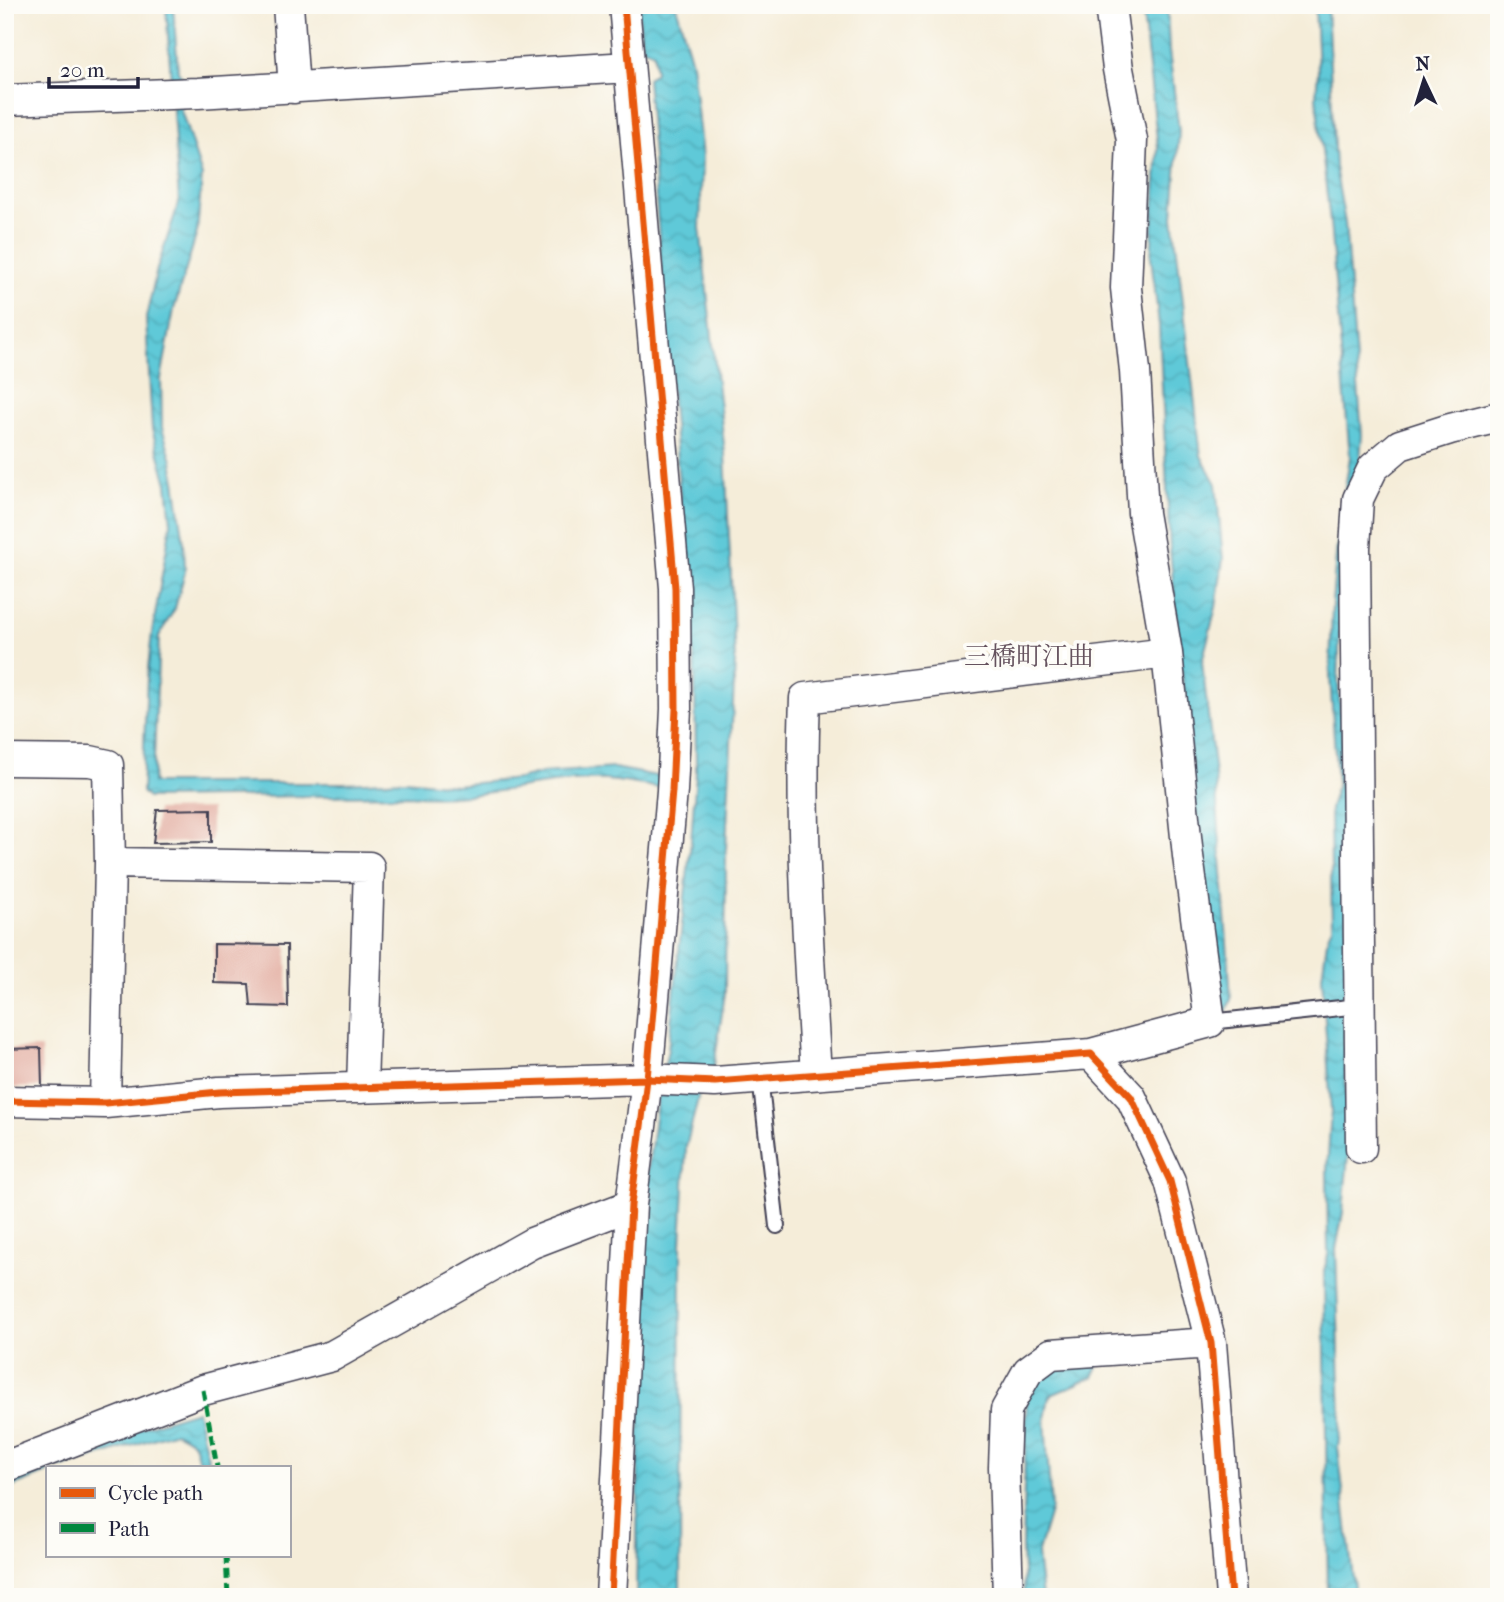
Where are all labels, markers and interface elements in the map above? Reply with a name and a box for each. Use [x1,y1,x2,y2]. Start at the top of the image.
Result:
scale bar [49,46,138,90]
north arrow [1388,46,1458,116]
text: N [1415,53,1431,76]
text: 20 m [60,58,105,82]
district label: 三橋町江曲 [964,641,1094,672]
legend [46,1466,290,1556]
text: Cycle path [108,1481,203,1505]
text: Path [108,1517,150,1541]

